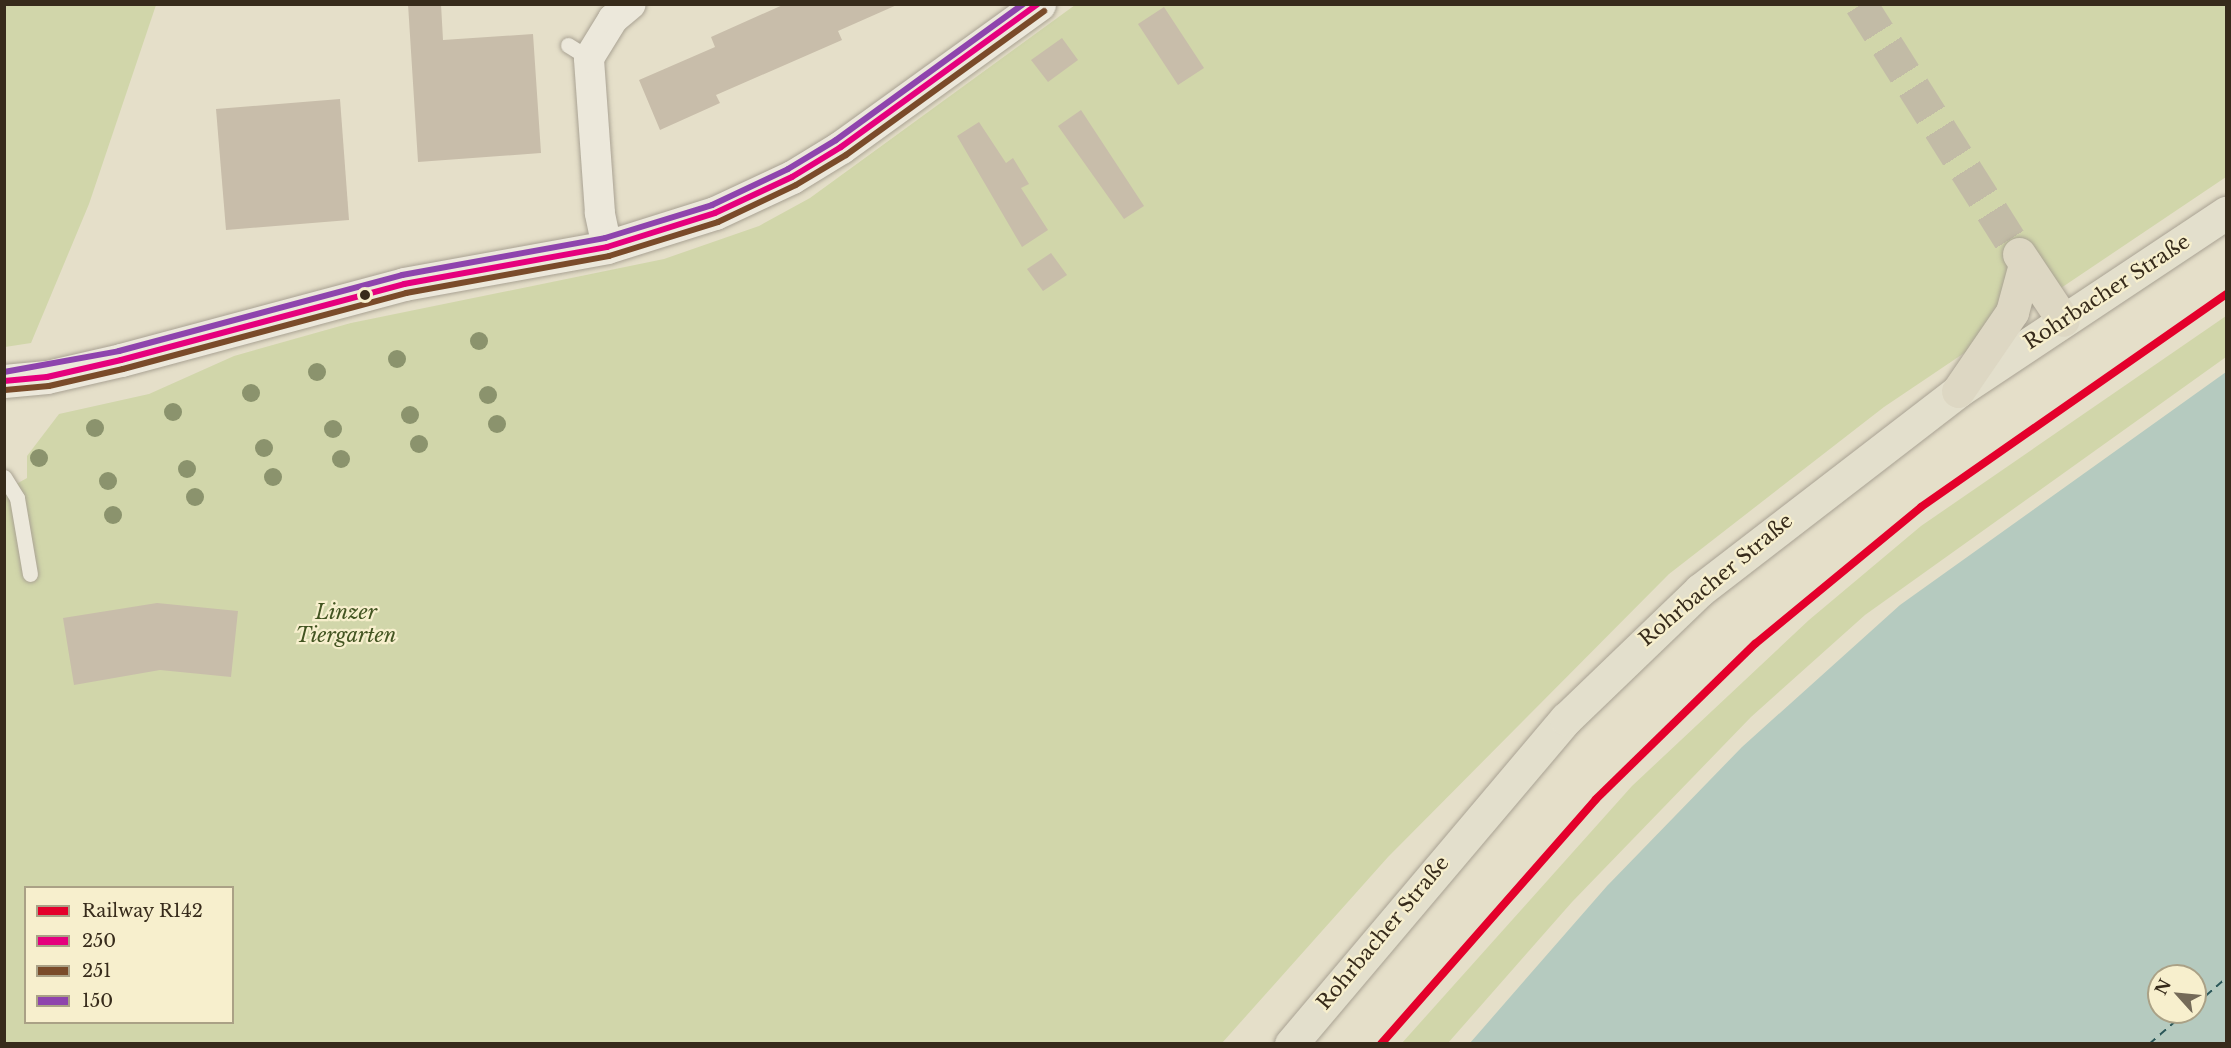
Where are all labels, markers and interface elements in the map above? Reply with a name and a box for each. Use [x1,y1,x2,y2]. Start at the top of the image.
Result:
street label: Rohrbacher Straße [2019,229,2195,355]
unlabelled marker [359,289,371,301]
street label: Rohrbacher Straße [1634,509,1798,651]
park label: Linzer Tiergarten [296,600,396,647]
street label: Rohrbacher Straße [1312,851,1454,1015]
legend [24,886,234,1024]
text: Railway R142 [82,900,203,922]
text: 250 [82,930,116,952]
text: 251 [82,960,111,982]
north arrow [2147,964,2207,1024]
text: N [2150,975,2175,998]
text: 150 [82,990,113,1012]

